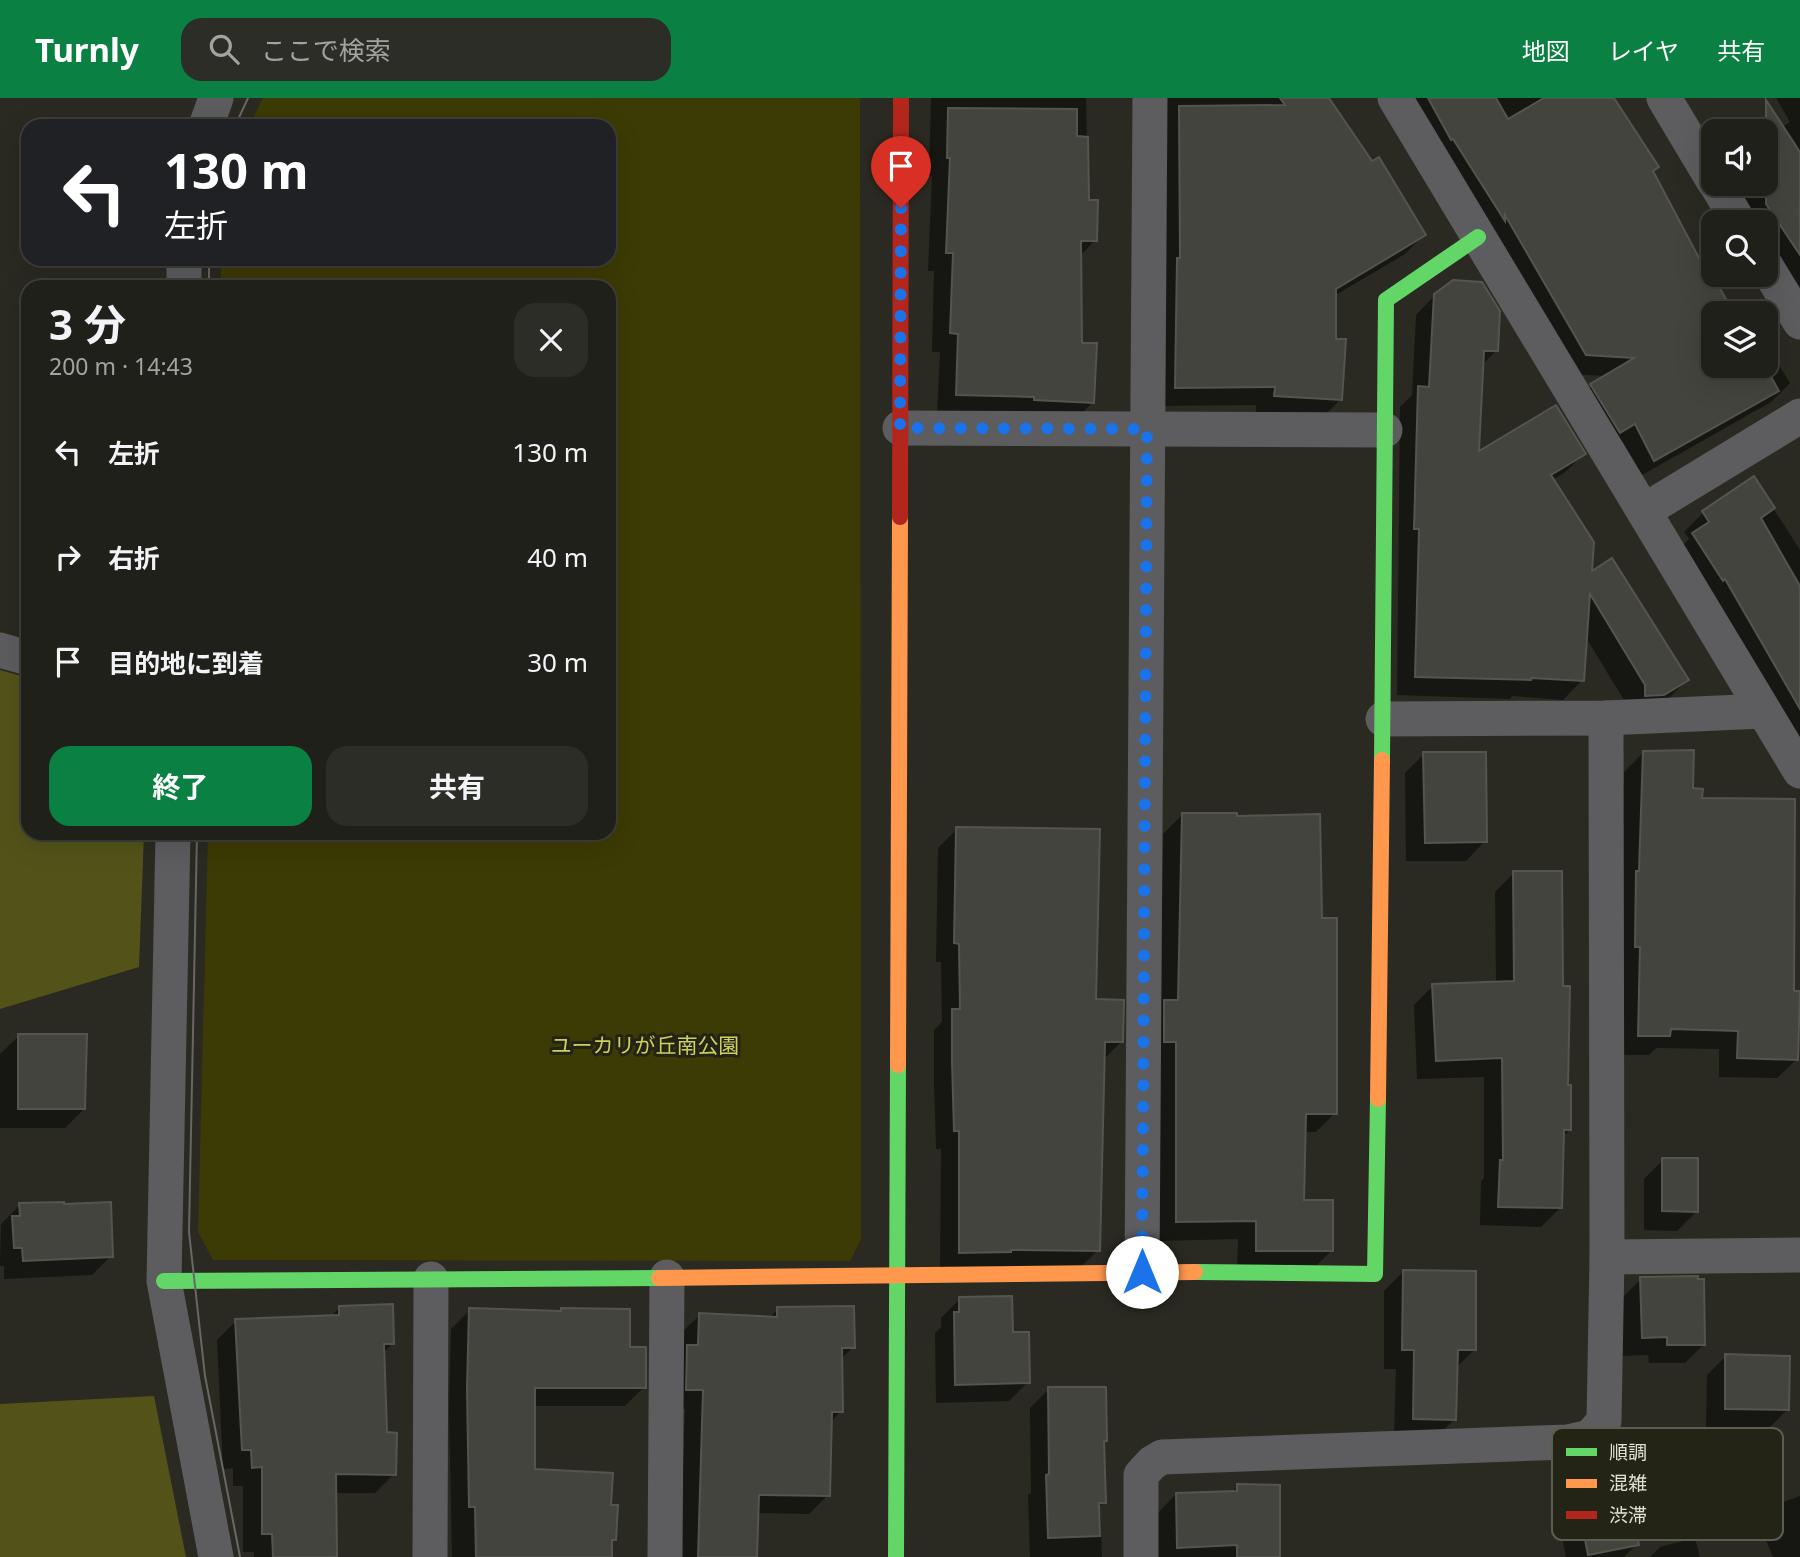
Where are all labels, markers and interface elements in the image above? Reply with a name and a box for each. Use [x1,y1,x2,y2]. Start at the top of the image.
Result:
search box [181,18,671,81]
text: Turnly [35,27,139,72]
icon: search [205,30,243,68]
text: ここで検索 [261,32,391,68]
text: 地図 [1522,34,1570,67]
text: レイヤ [1608,34,1679,67]
text: 共有 [1717,34,1765,67]
map controls [1701,119,1778,378]
button: sound [1701,119,1778,196]
pin [871,136,931,208]
text: 130 m [164,137,309,203]
icon: left [49,147,140,238]
icon: arrive [882,147,920,185]
text: 左折 [164,203,228,246]
button: search [1701,210,1778,287]
text: 3 分 [49,295,126,352]
button: layers [1701,301,1778,378]
button: close [514,303,588,377]
text: 200 m · 14:43 [49,350,193,382]
icon: left [49,433,87,471]
text: 130 m [512,434,588,470]
text: 左折 [108,435,160,471]
icon: right [49,538,87,576]
text: 40 m [527,539,588,575]
text: 右折 [108,540,160,576]
icon: arrive [49,643,87,681]
text: 30 m [527,644,588,680]
text: 目的地に到着 [108,645,264,681]
button: 終了 [49,746,312,826]
button: 共有 [326,746,588,826]
park label: ユーカリが丘南公園 [551,1031,740,1059]
position arrow [1105,1235,1179,1309]
legend [1552,1428,1783,1540]
text: 順調 [1609,1439,1647,1465]
text: 混雑 [1609,1470,1647,1496]
text: 渋滞 [1609,1502,1647,1528]

